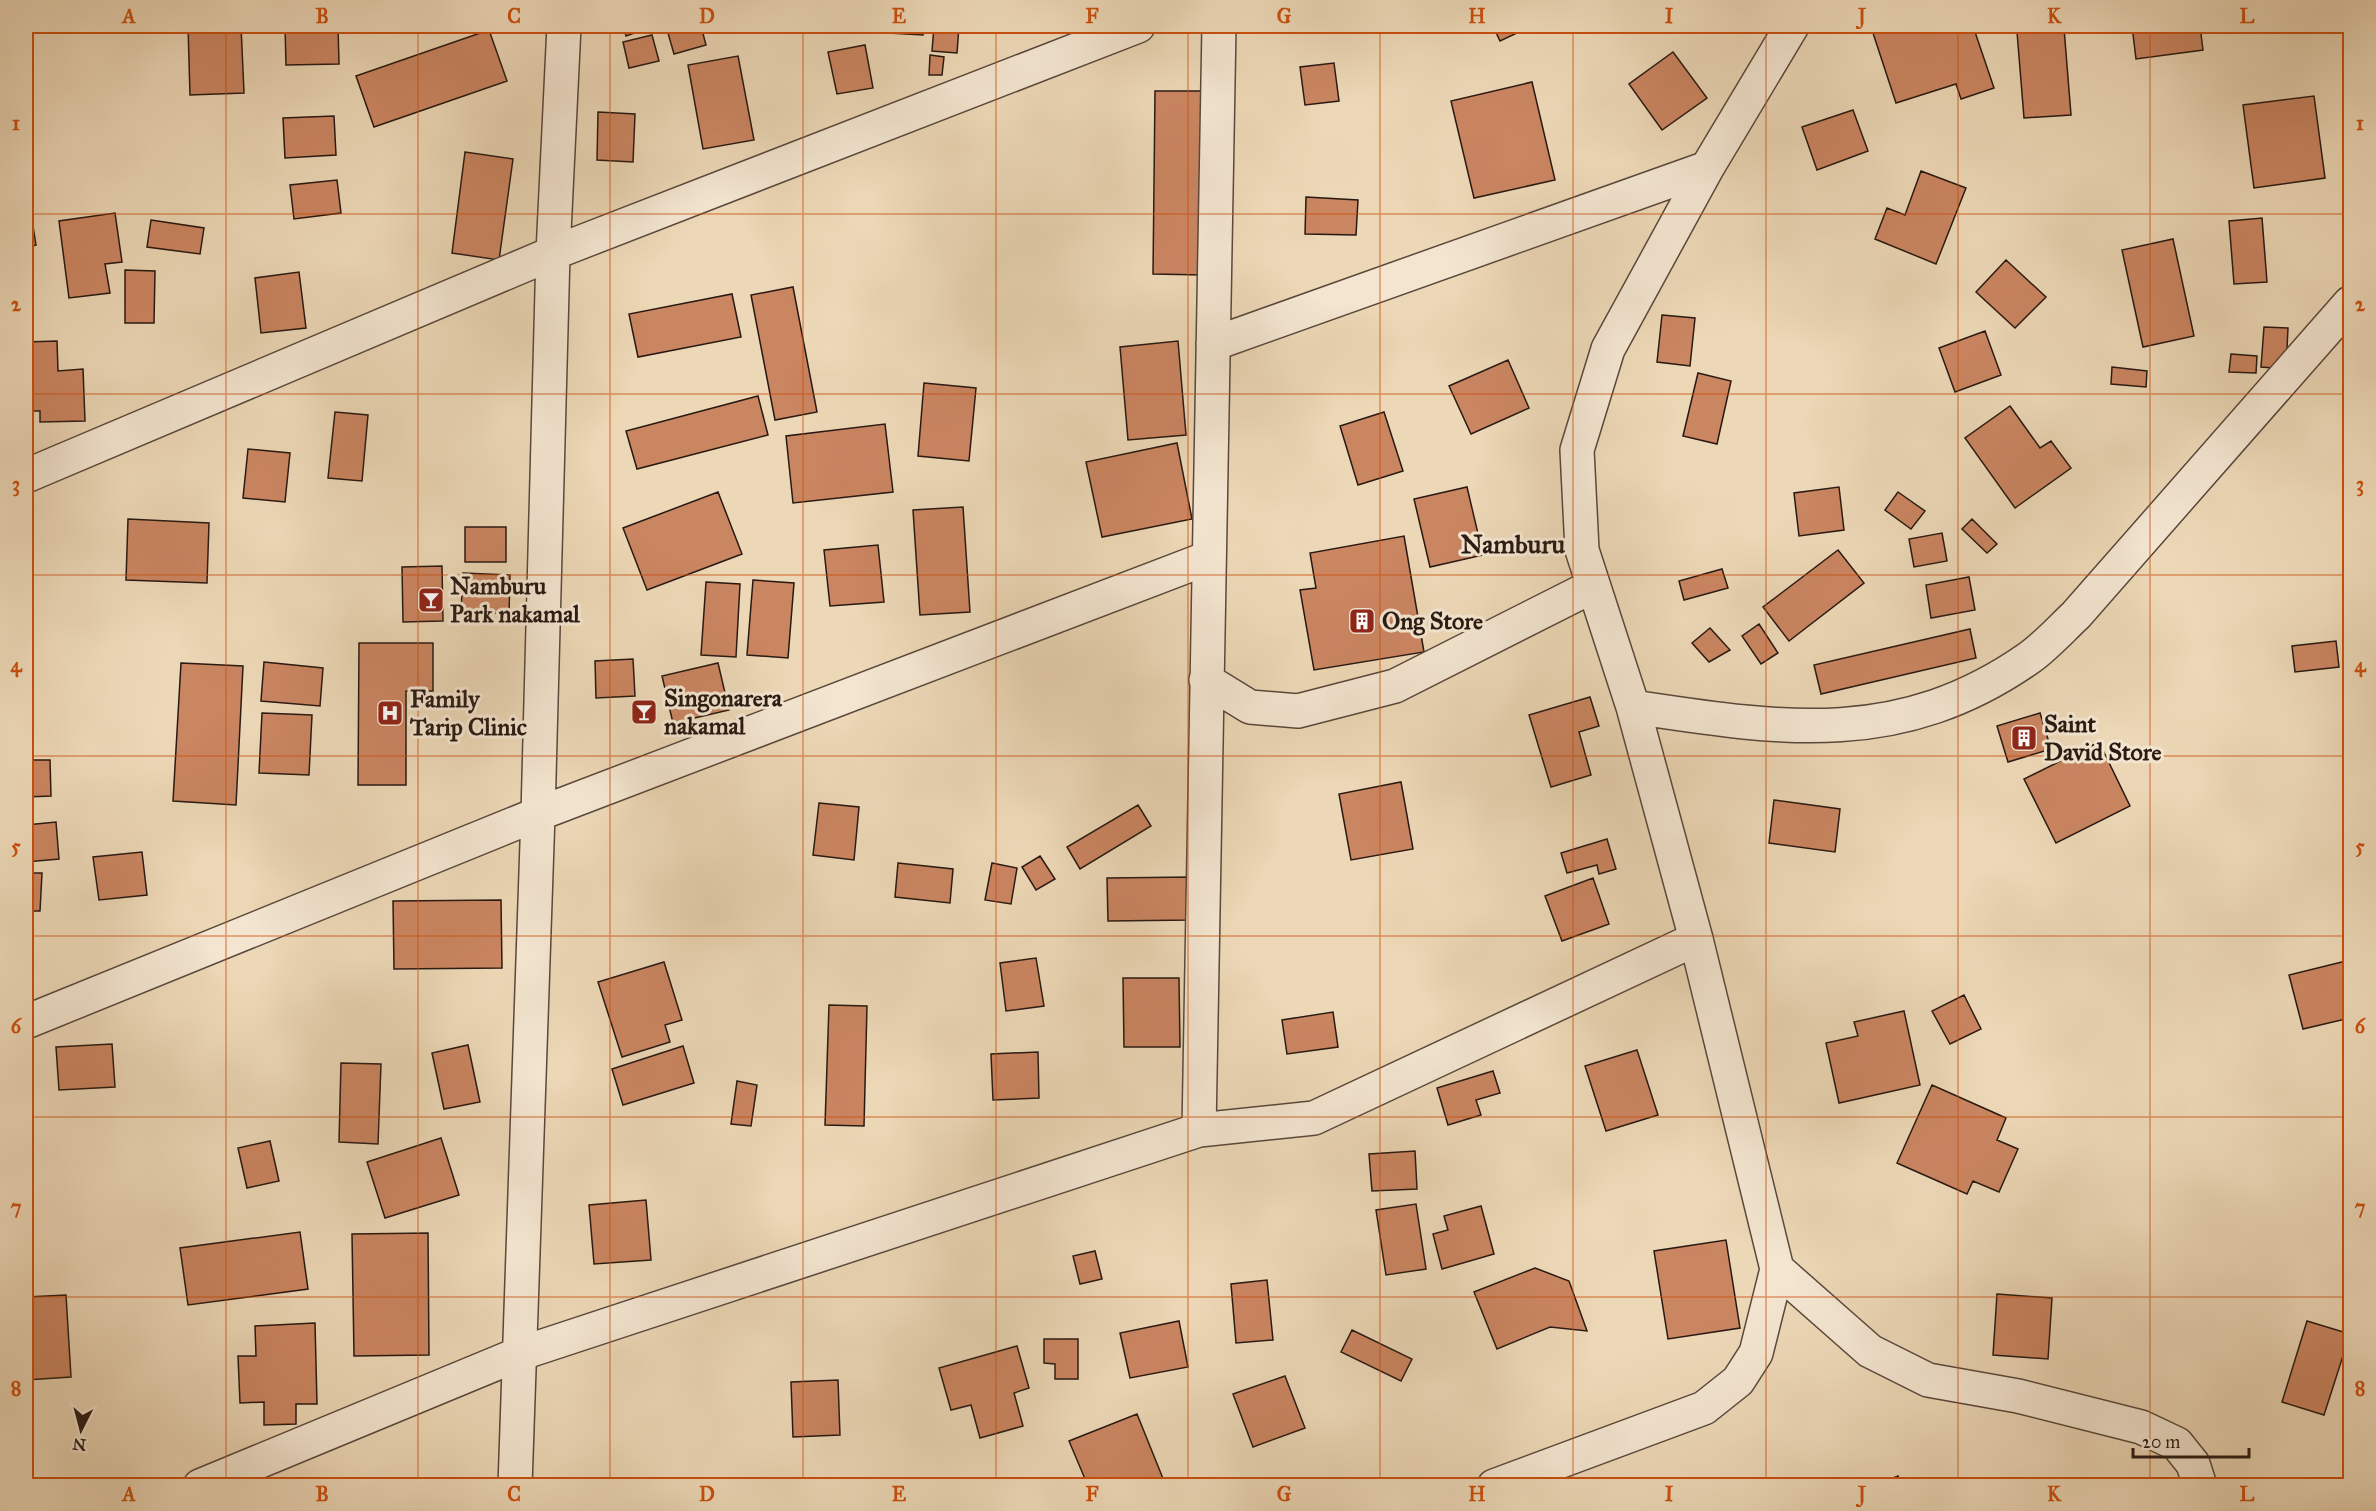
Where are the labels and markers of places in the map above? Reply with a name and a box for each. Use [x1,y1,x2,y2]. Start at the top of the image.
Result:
place label: Namburu Park nakamal [450,571,580,629]
bar icon: Namburu Park nakamal [416,585,446,615]
building icon: Ong Store [1347,606,1377,636]
place label: Ong Store [1382,606,1483,636]
place label: Singonarera nakamal [664,683,783,741]
place label: Family Tarip Clinic [409,684,527,742]
bar icon: Singonarera nakamal [629,697,659,727]
hospital icon: Family Tarip Clinic [375,698,405,728]
place label: Saint David Store [2044,709,2162,767]
building icon: Saint David Store [2009,723,2039,753]

